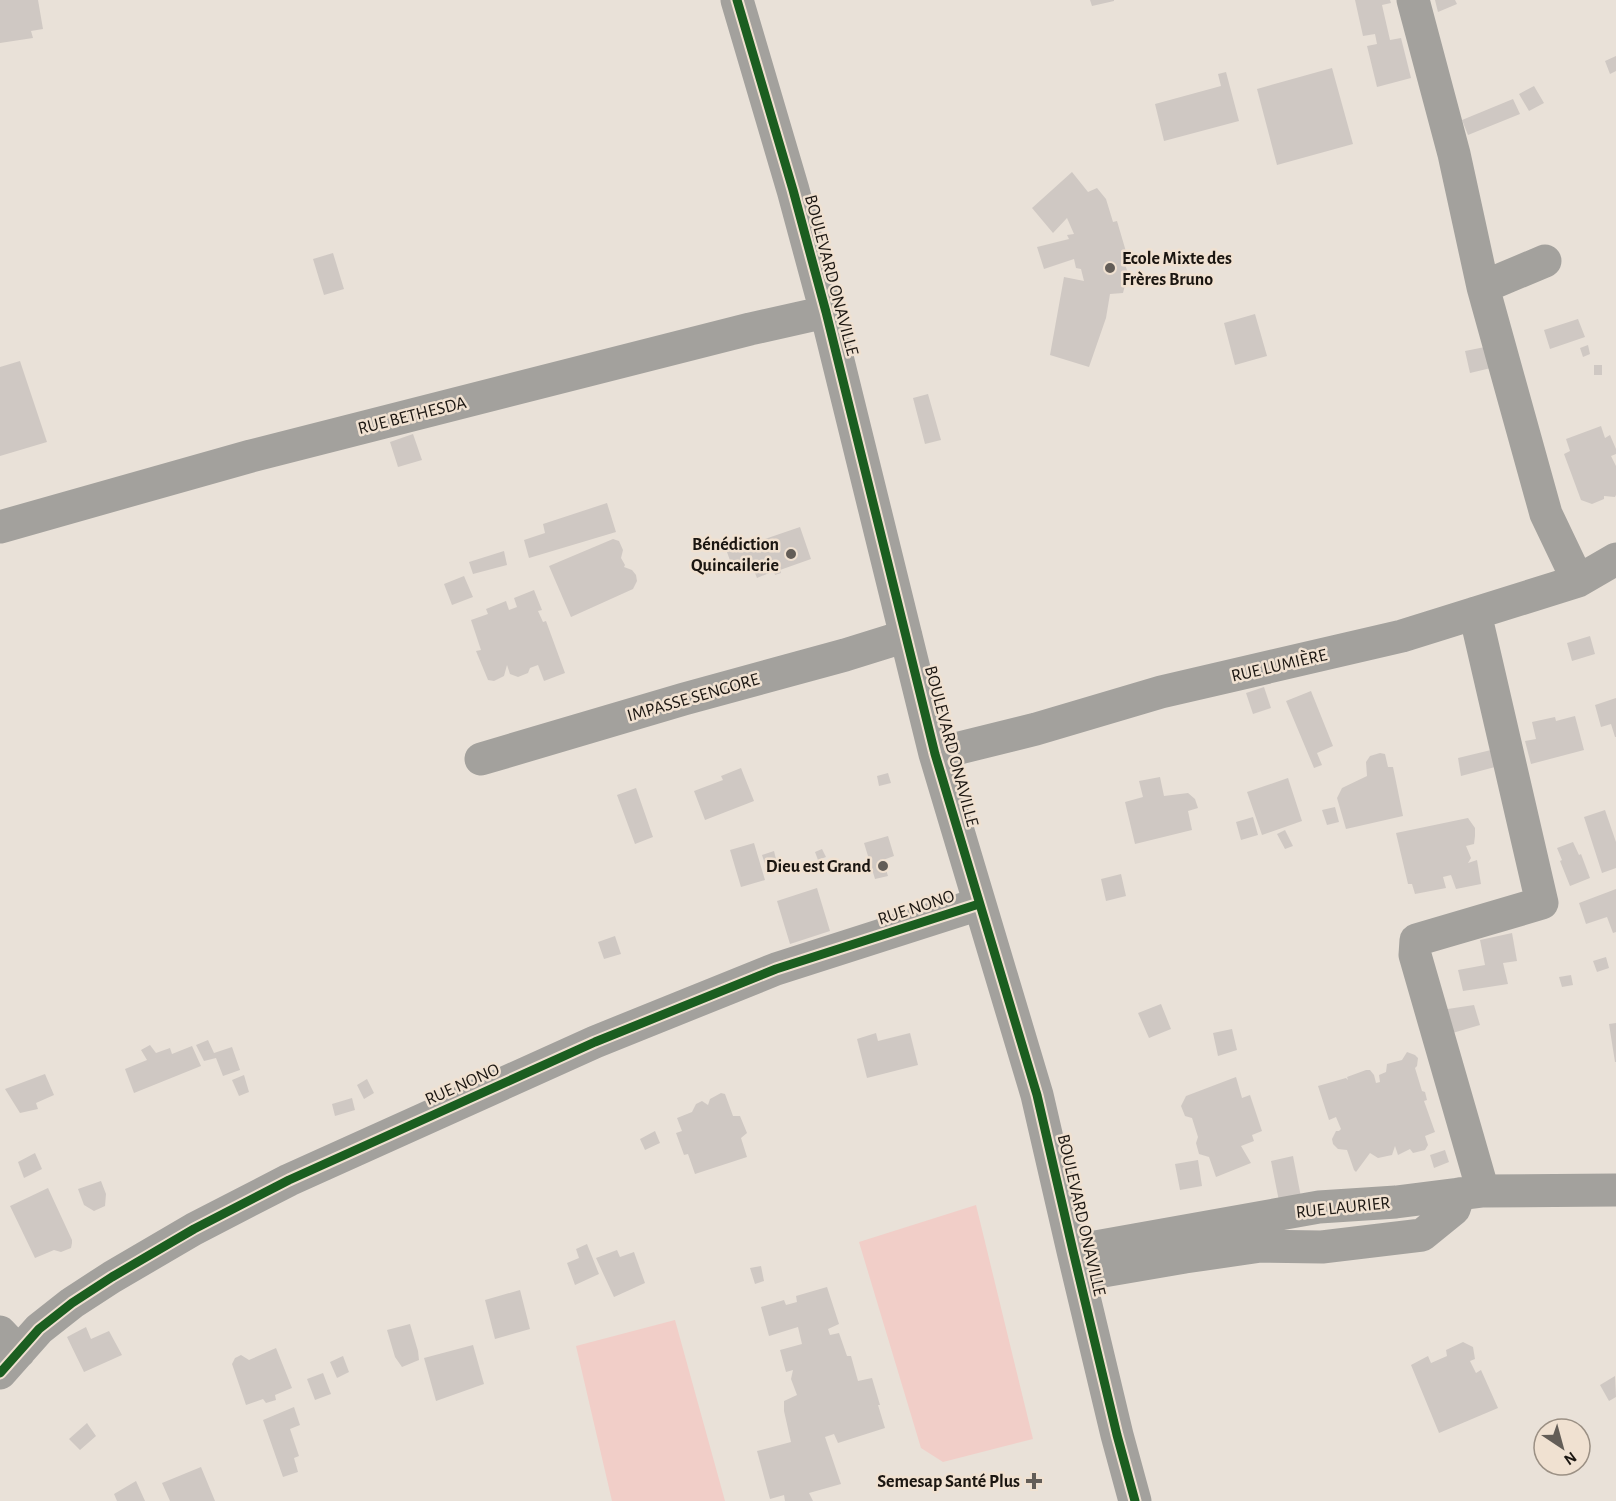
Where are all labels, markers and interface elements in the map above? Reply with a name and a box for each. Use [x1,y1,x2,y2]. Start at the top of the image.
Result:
street label: BOULEVARD ONAVILLE [801,193,861,358]
place label: Ecole Mixte des Frères Bruno [1122,250,1232,289]
marker: Ecole Mixte des Frères Bruno [1103,261,1117,275]
street label: RUE BETHESDA [356,394,469,438]
place label: Bénédiction Quincailerie [691,536,779,575]
marker: Bénédiction Quincailerie [784,547,798,561]
street label: RUE LUMIÈRE [1229,643,1329,686]
street label: BOULEVARD ONAVILLE [921,664,981,829]
street label: IMPASSE SENGORE [625,670,762,725]
place label: Dieu est Grand [766,858,872,876]
marker: Dieu est Grand [876,859,890,873]
street label: RUE NONO [876,887,957,929]
street label: RUE NONO [422,1061,502,1109]
street label: BOULEVARD ONAVILLE [1054,1133,1108,1298]
street label: RUE LAURIER [1295,1194,1391,1222]
north arrow [1532,1417,1592,1477]
text: N [1561,1449,1579,1468]
marker: Semesap Santé Plus [1025,1472,1043,1490]
place label: Semesap Santé Plus [877,1473,1020,1491]

